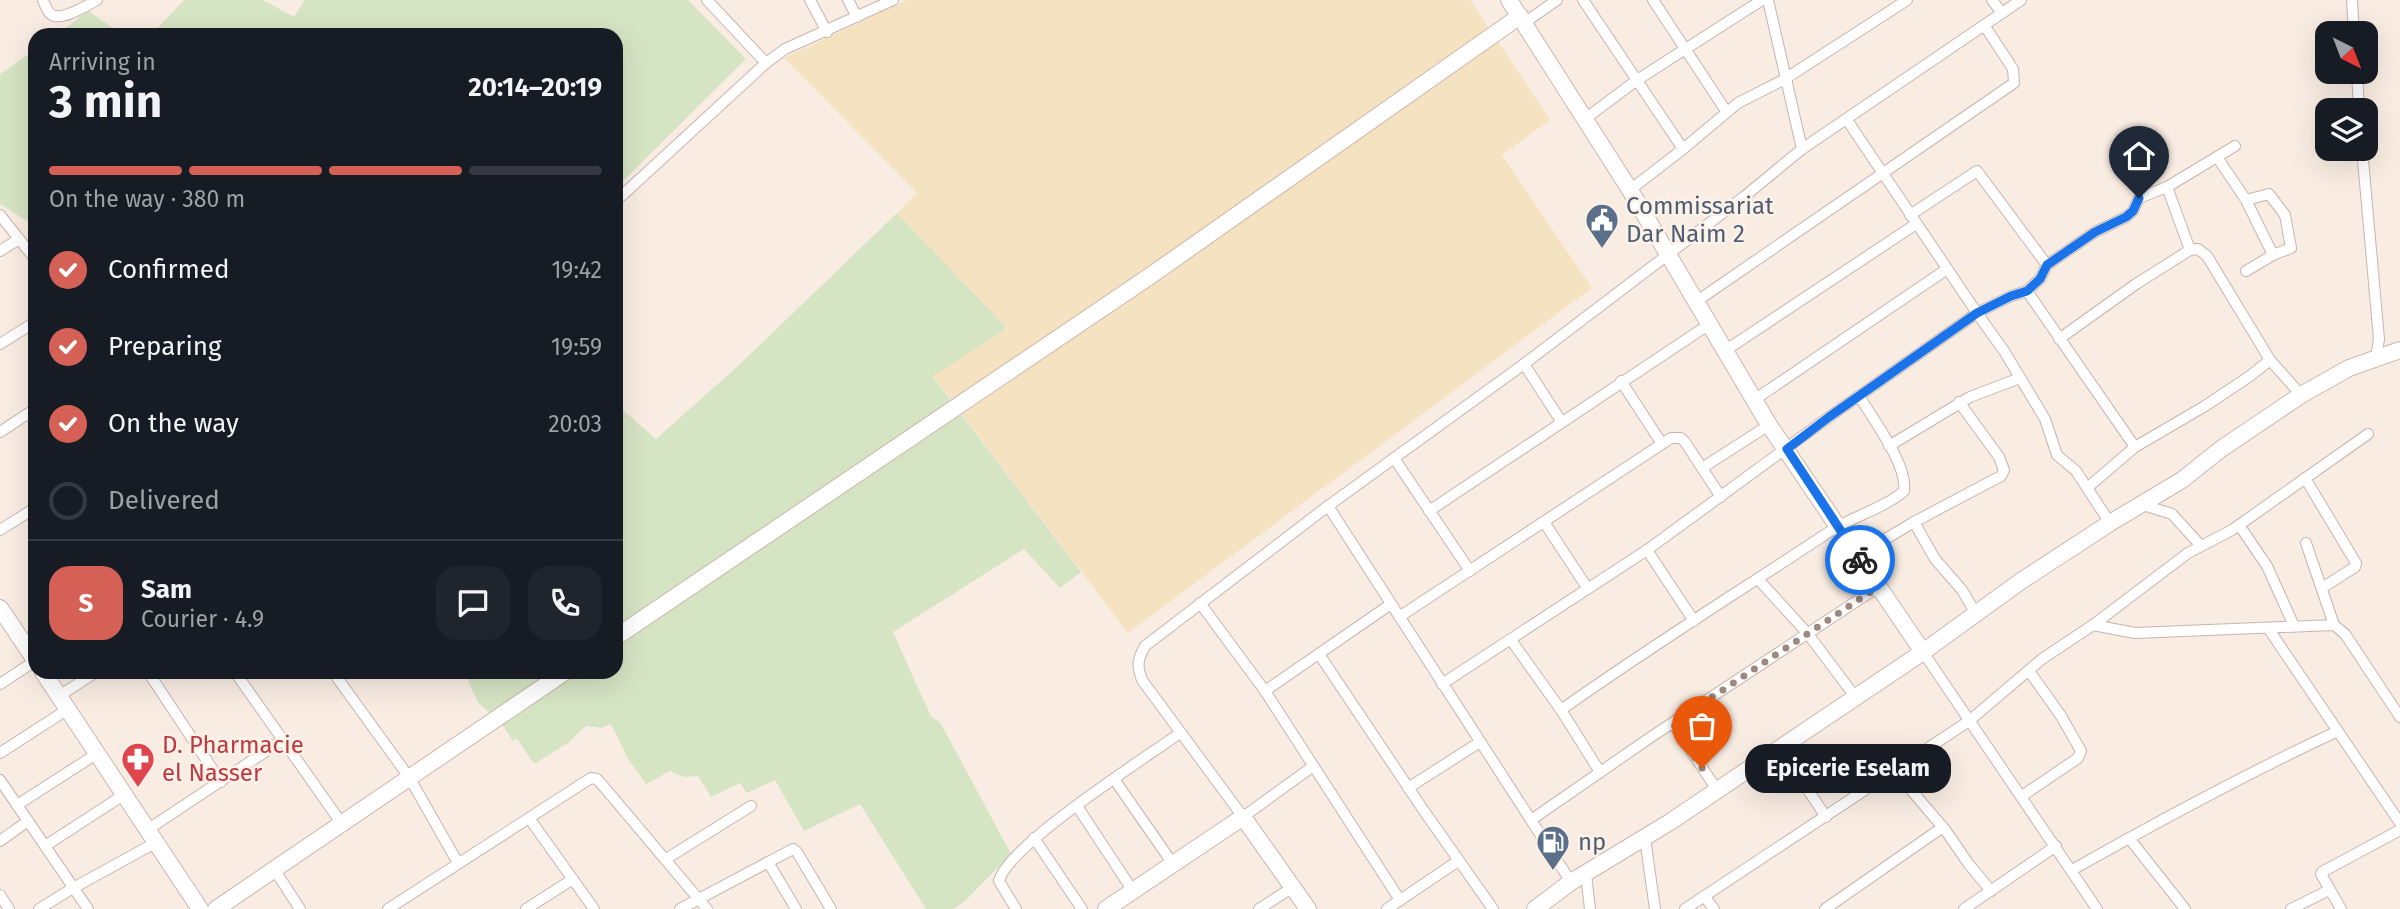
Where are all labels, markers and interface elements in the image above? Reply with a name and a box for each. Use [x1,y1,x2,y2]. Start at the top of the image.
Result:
north arrow [2315,21,2378,84]
map controls [2315,21,2378,161]
text: Arriving in [49,48,156,76]
text: 20:14–20:19 [468,72,602,103]
text: 3 min [49,74,162,129]
button: layers [2315,98,2378,161]
pin [2109,126,2169,198]
icon: home [2120,137,2158,175]
text: On the way · 380 m [49,185,245,213]
place label: Commissariat Dar Naim 2 [1626,192,1774,248]
public building icon: Commissariat Dar Naim 2 [1583,201,1621,250]
icon: check [49,251,87,289]
text: Confirmed [108,254,229,285]
text: 19:42 [551,256,602,284]
icon: check [49,328,87,366]
text: Preparing [108,331,221,362]
text: 19:59 [551,333,602,361]
icon: check [49,405,87,443]
text: On the way [108,408,239,439]
text: 20:03 [548,410,602,438]
text: Delivered [108,485,220,516]
courier [1825,525,1895,595]
icon: bike [1841,541,1879,579]
button: chat [436,566,510,640]
button: phone [528,566,602,640]
text: Sam [141,574,192,605]
text: S [79,588,93,619]
text: Courier · 4.9 [141,605,264,633]
pin [1672,696,1732,768]
icon: bag [1683,707,1721,745]
place label: D. Pharmacie el Nasser [162,731,304,787]
pharmacy icon: D. Pharmacie el Nasser [119,740,157,789]
callout: Epicerie Eselam [1744,744,1950,792]
text: Epicerie Eselam [1766,754,1930,782]
fuel station icon: np [1534,823,1572,872]
place label: np [1578,828,1606,856]

